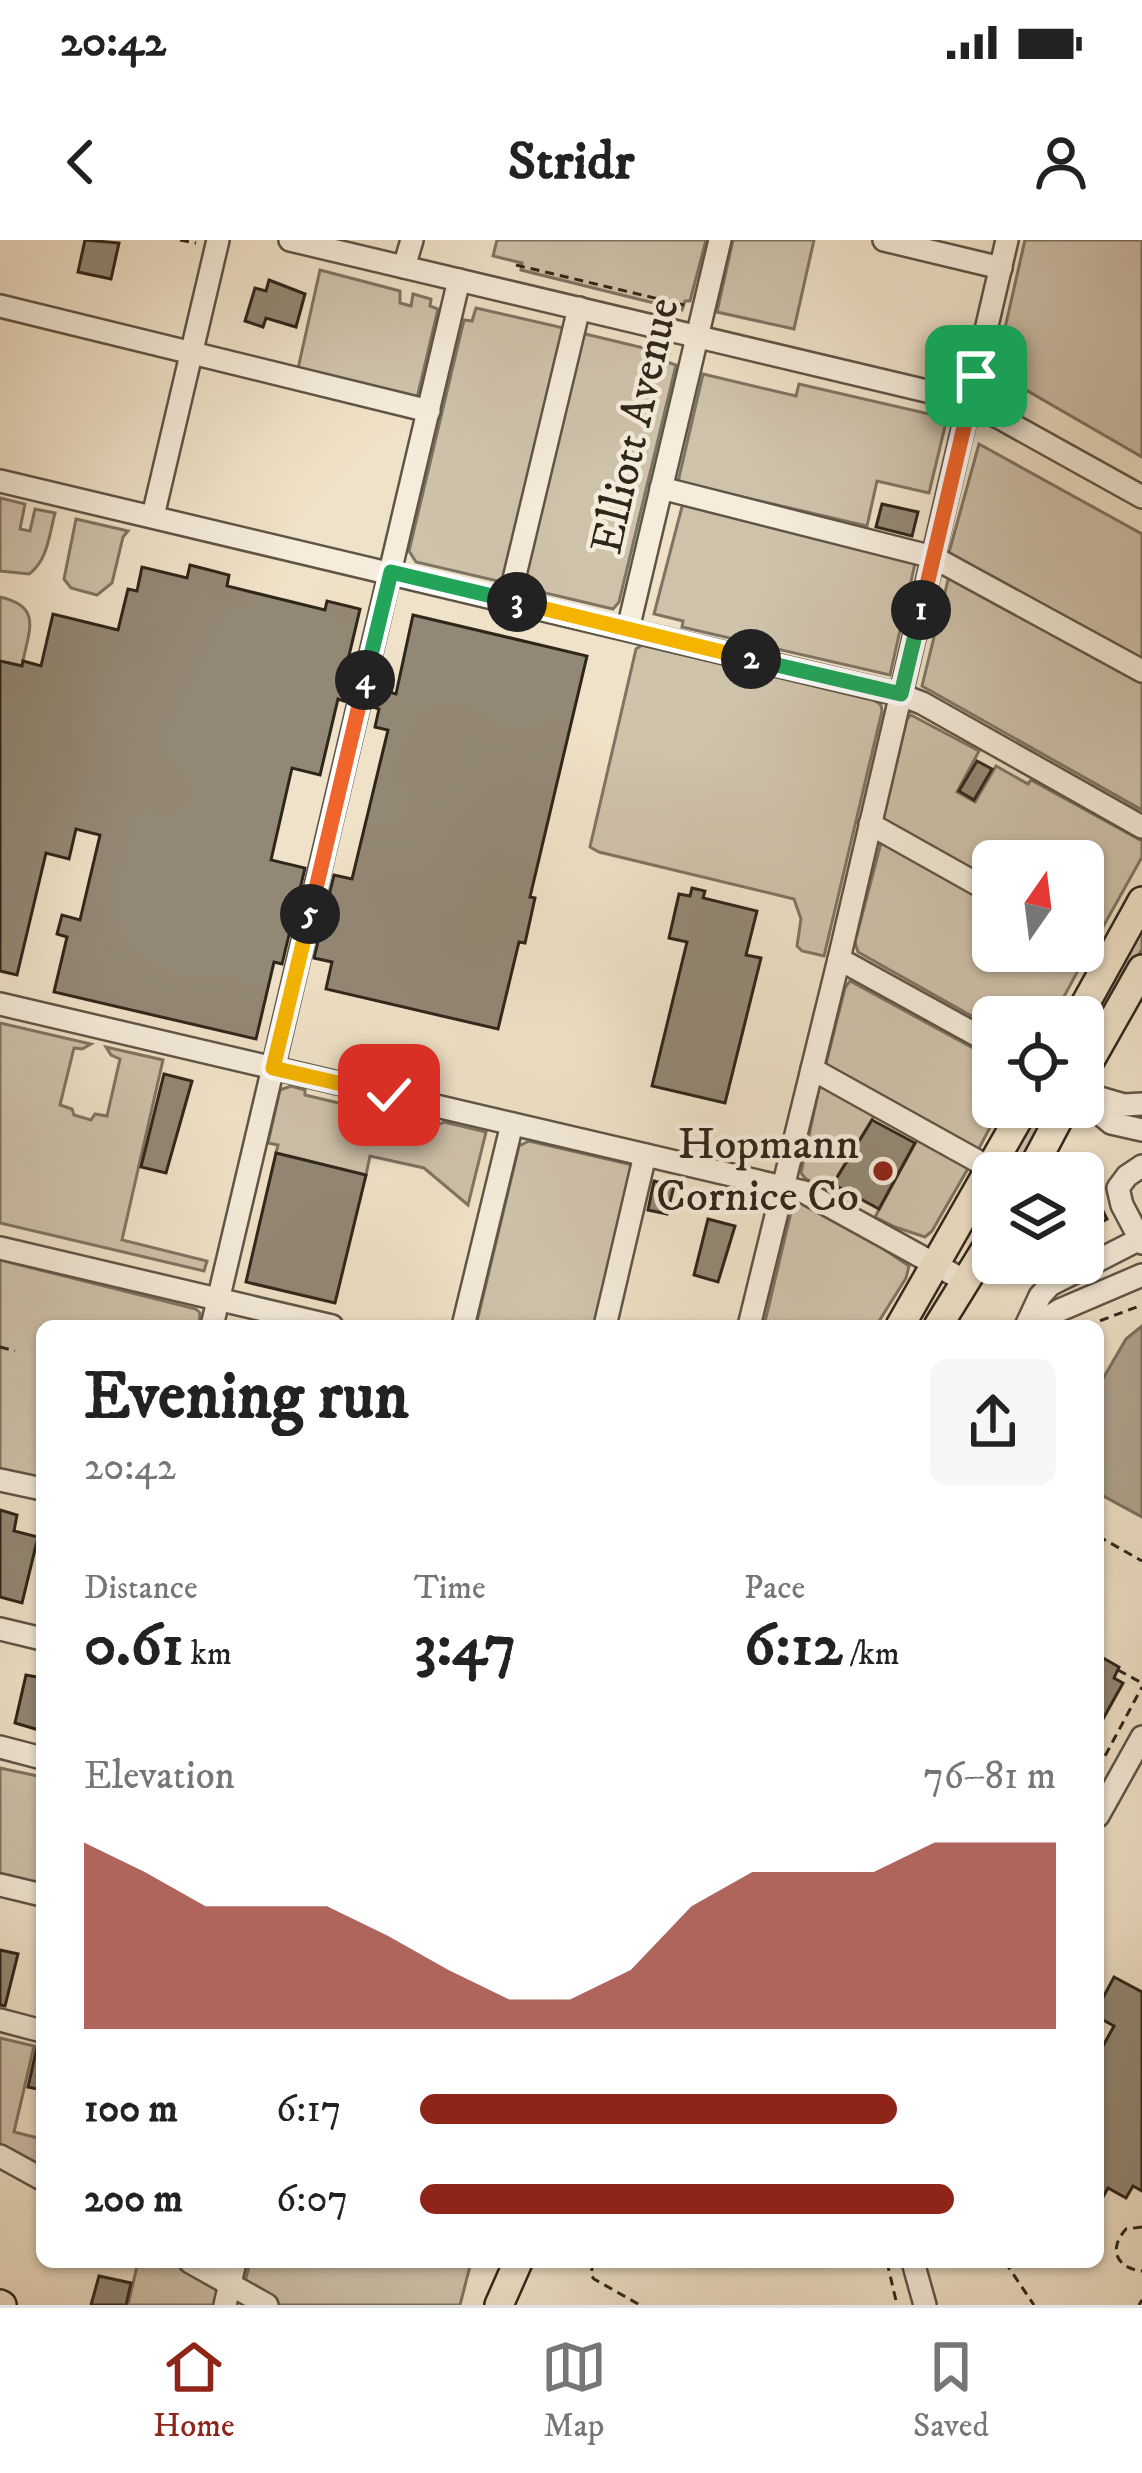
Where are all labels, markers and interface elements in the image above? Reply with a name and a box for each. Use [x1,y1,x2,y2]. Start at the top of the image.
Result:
text: 20:42 [60,14,166,70]
icon: back [48,129,114,195]
text: Stridr [508,129,634,196]
icon: person [1028,129,1094,195]
street label: Elliott Avenue [579,293,693,559]
pin [925,325,1027,427]
icon: arrive [943,343,1009,409]
pin: 3 [487,572,547,632]
pin: 1 [891,580,951,640]
text: 3 [511,581,523,622]
text: 1 [915,589,927,630]
pin: 2 [721,629,781,689]
text: 2 [743,638,759,679]
pin: 4 [335,650,395,710]
text: 4 [356,659,375,700]
north arrow [972,840,1104,972]
map controls [972,840,1104,1284]
pin: 5 [280,884,340,944]
text: 5 [302,893,318,934]
button: locate [972,996,1104,1128]
pin [338,1044,440,1146]
icon: check [356,1062,422,1128]
place label: Hopmann Cornice Co [656,1117,859,1225]
button: layers [972,1152,1104,1284]
marker: Hopmann Cornice Co [870,1158,896,1184]
text: Evening run [84,1357,409,1439]
button: share [930,1359,1056,1485]
text: 20:42 [84,1443,176,1492]
text: Distance [84,1568,198,1609]
text: Time [414,1568,486,1609]
text: Pace [744,1568,805,1609]
text: 0.61 [84,1609,183,1684]
text: 3:47 [414,1609,516,1684]
text: 6:12 [744,1609,842,1684]
text: km [183,1634,232,1675]
text: /km [842,1634,900,1675]
text: Elevation [84,1752,235,1801]
text: 76–81 m [923,1752,1056,1801]
text: 100 m [84,2085,178,2134]
text: 6:17 [276,2085,341,2134]
text: 200 m [84,2175,183,2224]
text: 6:07 [276,2175,348,2224]
tab: Home [153,2334,235,2447]
tab: Map [541,2334,607,2447]
tab: Saved [913,2334,989,2447]

